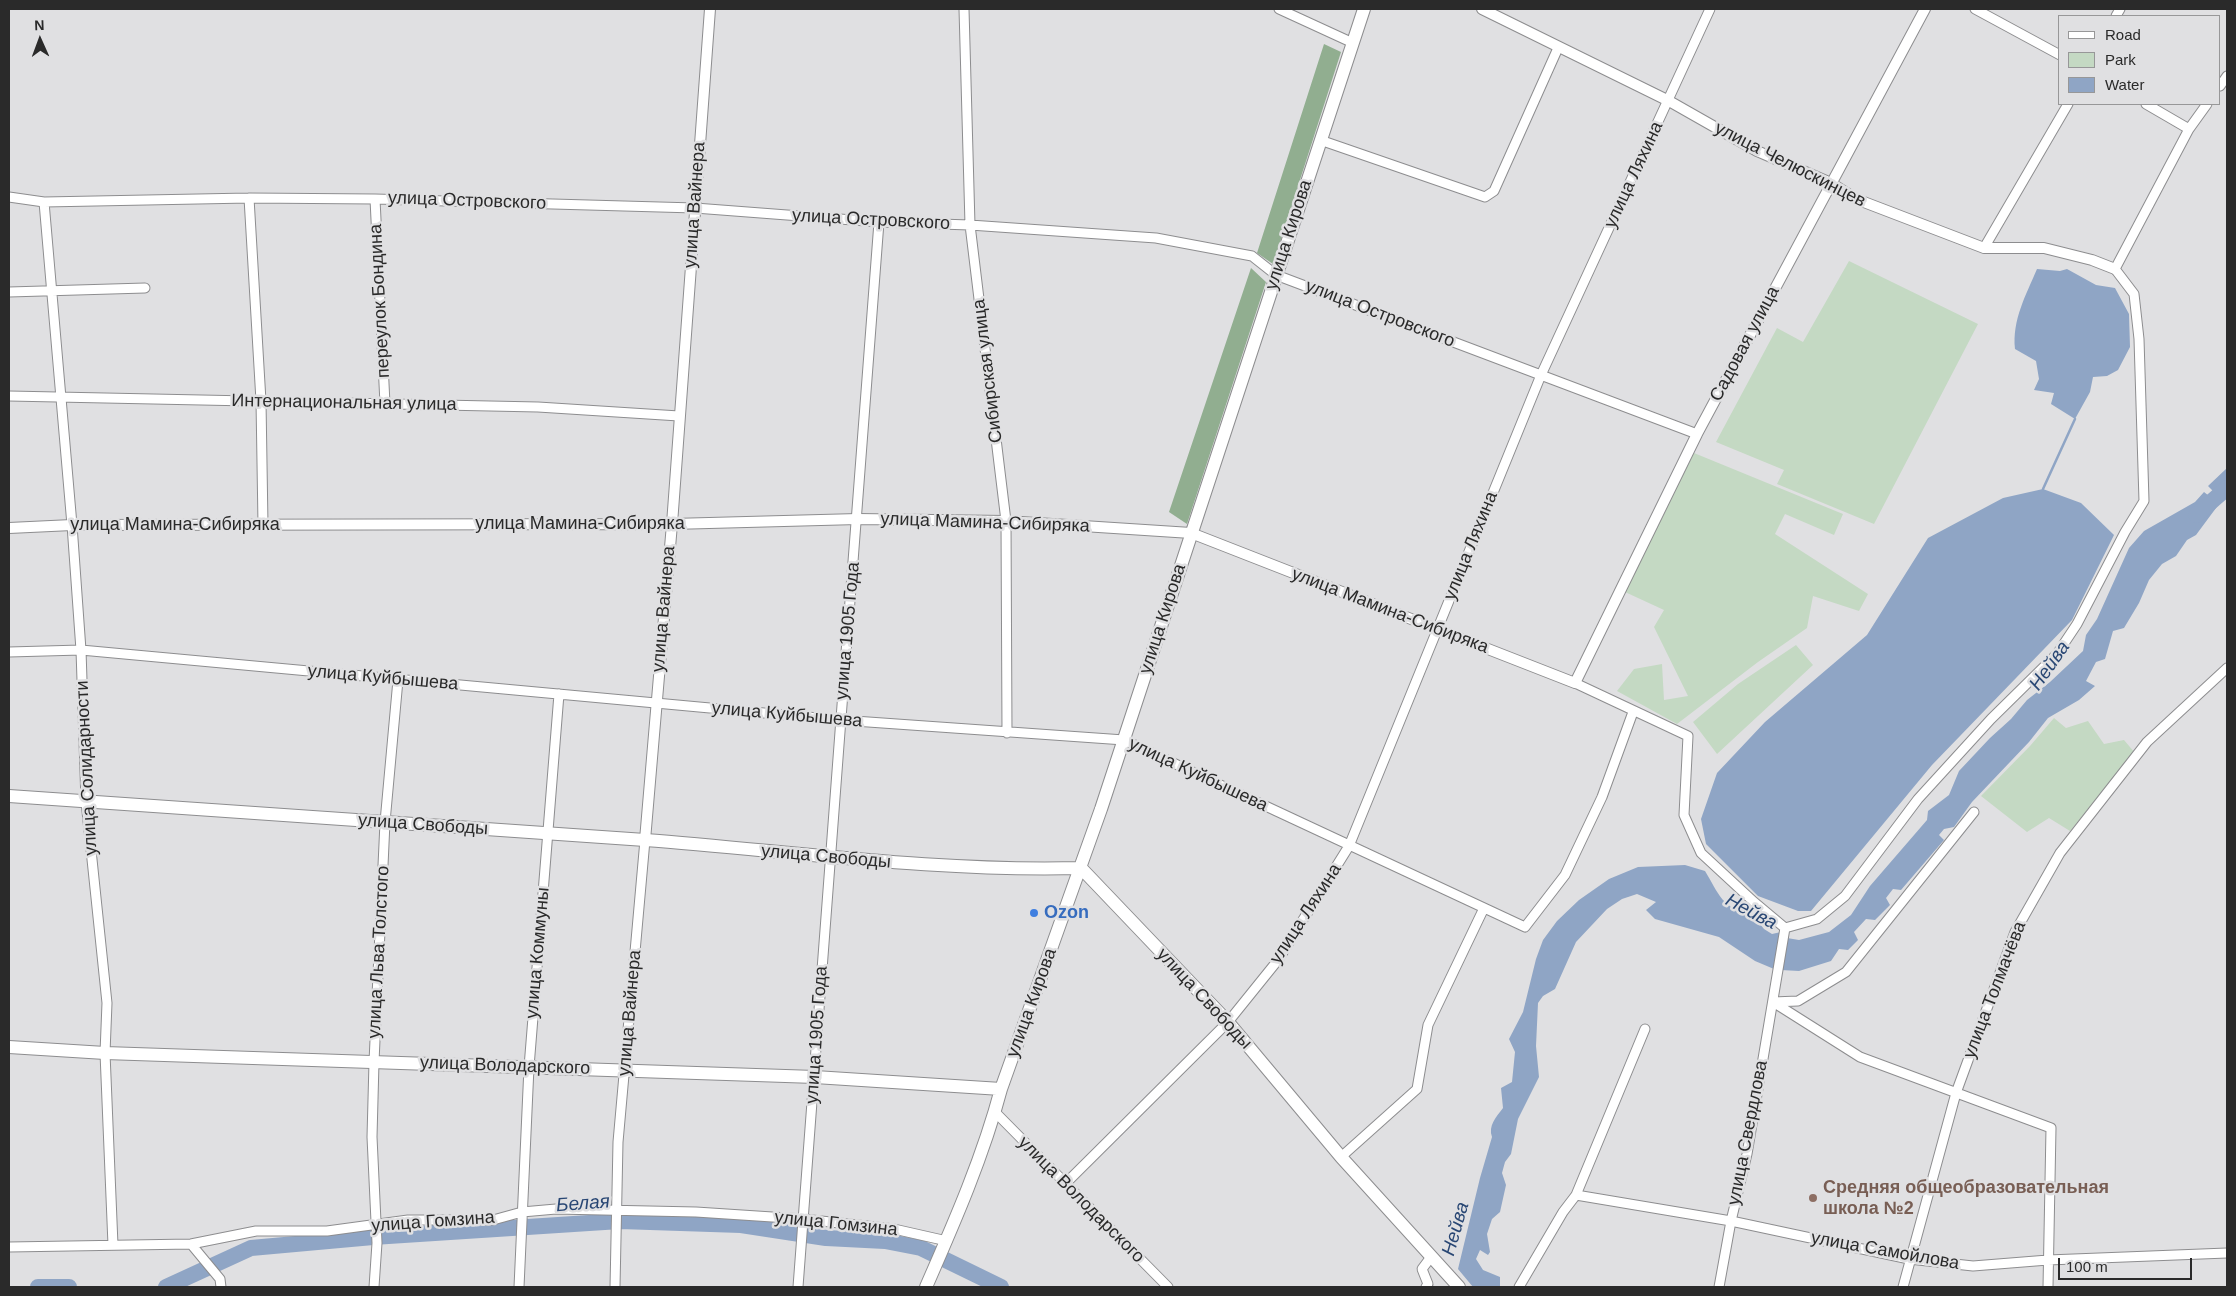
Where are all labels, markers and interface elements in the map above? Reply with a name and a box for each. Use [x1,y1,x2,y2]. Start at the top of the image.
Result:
north arrow [15,15,65,65]
legend [2058,15,2221,105]
text: N [34,17,45,33]
text: Road [2105,26,2141,43]
text: Park [2105,51,2136,68]
text: Water [2105,76,2144,93]
street label: улица Ляхина [1600,118,1668,232]
street label: улица Челюскинцев [1711,118,1869,212]
street label: улица Вайнера [680,141,710,269]
street label: улица Кирова [1261,177,1317,293]
street label: улица Островского [387,187,547,215]
street label: улица Островского [791,205,951,235]
street label: переулок Бондина [365,224,395,378]
street label: улица Островского [1302,276,1458,352]
street label: Садовая улица [1706,283,1784,405]
street label: Сибирская улица [968,298,1008,444]
street label: Интернациональная улица [231,390,457,416]
street label: улица Ляхина [1439,489,1503,603]
street label: улица Мамина-Сибиряка [880,509,1090,537]
street label: улица Мамина-Сибиряка [475,513,685,535]
street label: улица Мамина-Сибиряка [70,514,280,536]
street label: улица Вайнера [648,545,680,673]
street label: улица 1905 Года [831,561,865,701]
street label: улица Кирова [1135,561,1191,677]
street label: улица Мамина-Сибиряка [1288,563,1492,659]
water label: Нейва [2025,637,2075,695]
street label: улица Куйбышева [307,661,459,695]
street label: улица Солидарности [72,680,102,856]
street label: улица Куйбышева [711,698,863,732]
street label: улица Куйбышева [1125,733,1271,817]
street label: улица Свободы [357,810,489,840]
street label: улица Свободы [760,841,892,873]
street label: улица Ляхина [1266,860,1346,968]
street label: улица Льва Толстого [364,865,394,1039]
street label: улица Коммуны [521,886,555,1020]
water label: Нейва [1721,889,1781,935]
place label: Ozon [1044,902,1089,924]
marker: Ozon [1028,907,1040,919]
street label: улица Толмачёва [1959,918,2031,1062]
street label: улица Свободы [1152,944,1256,1054]
street label: улица Кирова [1002,946,1062,1060]
street label: улица Вайнера [614,949,646,1077]
street label: улица 1905 Года [801,965,833,1105]
street label: улица Володарского [420,1052,590,1080]
street label: улица Свердлова [1723,1059,1773,1207]
street label: улица Володарского [1013,1132,1149,1268]
place label: Средняя общеобразовательная школа №2 [1823,1177,2109,1220]
water label: Белая [555,1191,611,1217]
marker: Средняя общеобразовательная школа №2 [1807,1192,1819,1204]
water label: Нейва [1437,1199,1475,1259]
street label: улица Гомзина [371,1207,495,1237]
street label: улица Гомзина [773,1207,899,1241]
street label: улица Самойлова [1809,1227,1961,1275]
scale bar [2061,1248,2195,1280]
text: 100 m [2066,1258,2108,1275]

